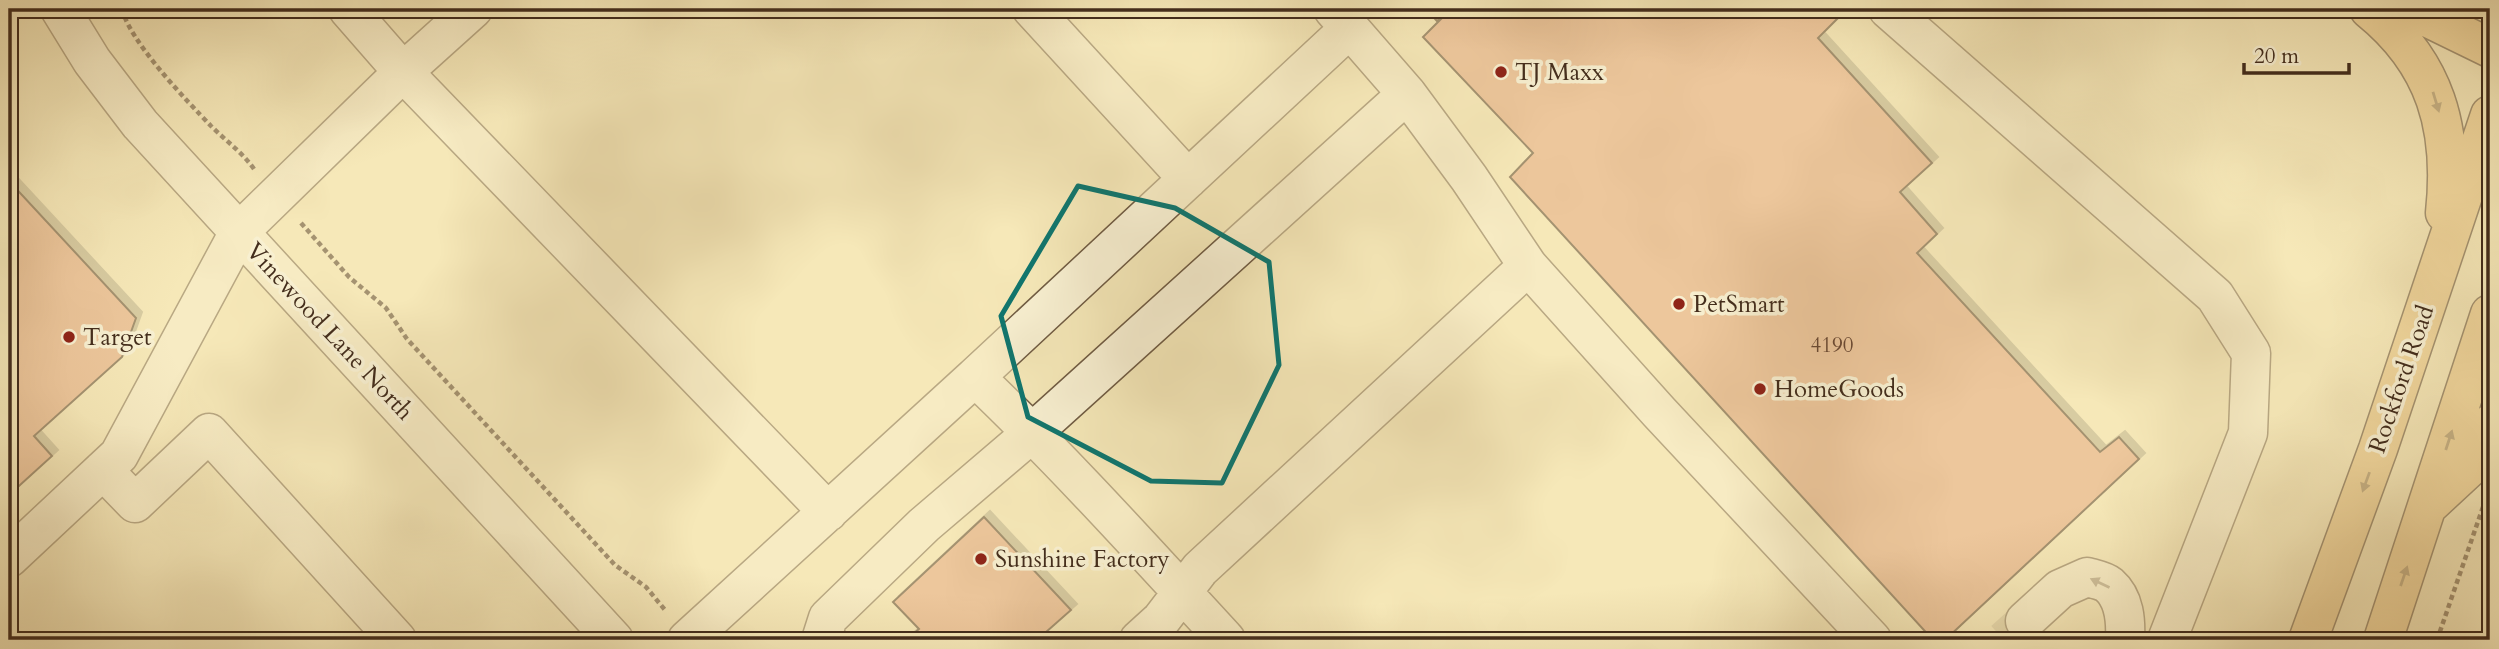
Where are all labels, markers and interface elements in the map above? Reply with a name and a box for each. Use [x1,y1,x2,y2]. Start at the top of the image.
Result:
scale bar [2244,32,2348,76]
text: 20 m [2254,42,2299,71]
place label: TJ Maxx [1515,56,1604,89]
marker: TJ Maxx [1493,64,1509,80]
one-way arrow [2431,92,2441,113]
street label: Vinewood Lane North [238,235,421,427]
place label: PetSmart [1693,288,1785,321]
marker: PetSmart [1671,296,1687,312]
street label: Rockford Road [2361,301,2442,458]
place label: Target [83,321,152,354]
marker: Target [61,329,77,345]
house number: 4190 [1810,331,1854,360]
place label: HomeGoods [1774,373,1904,406]
marker: HomeGoods [1752,381,1768,397]
one-way arrow [2445,430,2455,451]
one-way arrow [2360,471,2371,492]
place label: Sunshine Factory [995,543,1170,576]
marker: Sunshine Factory [973,551,989,567]
one-way arrow [2400,565,2410,586]
one-way arrow [2090,577,2111,589]

